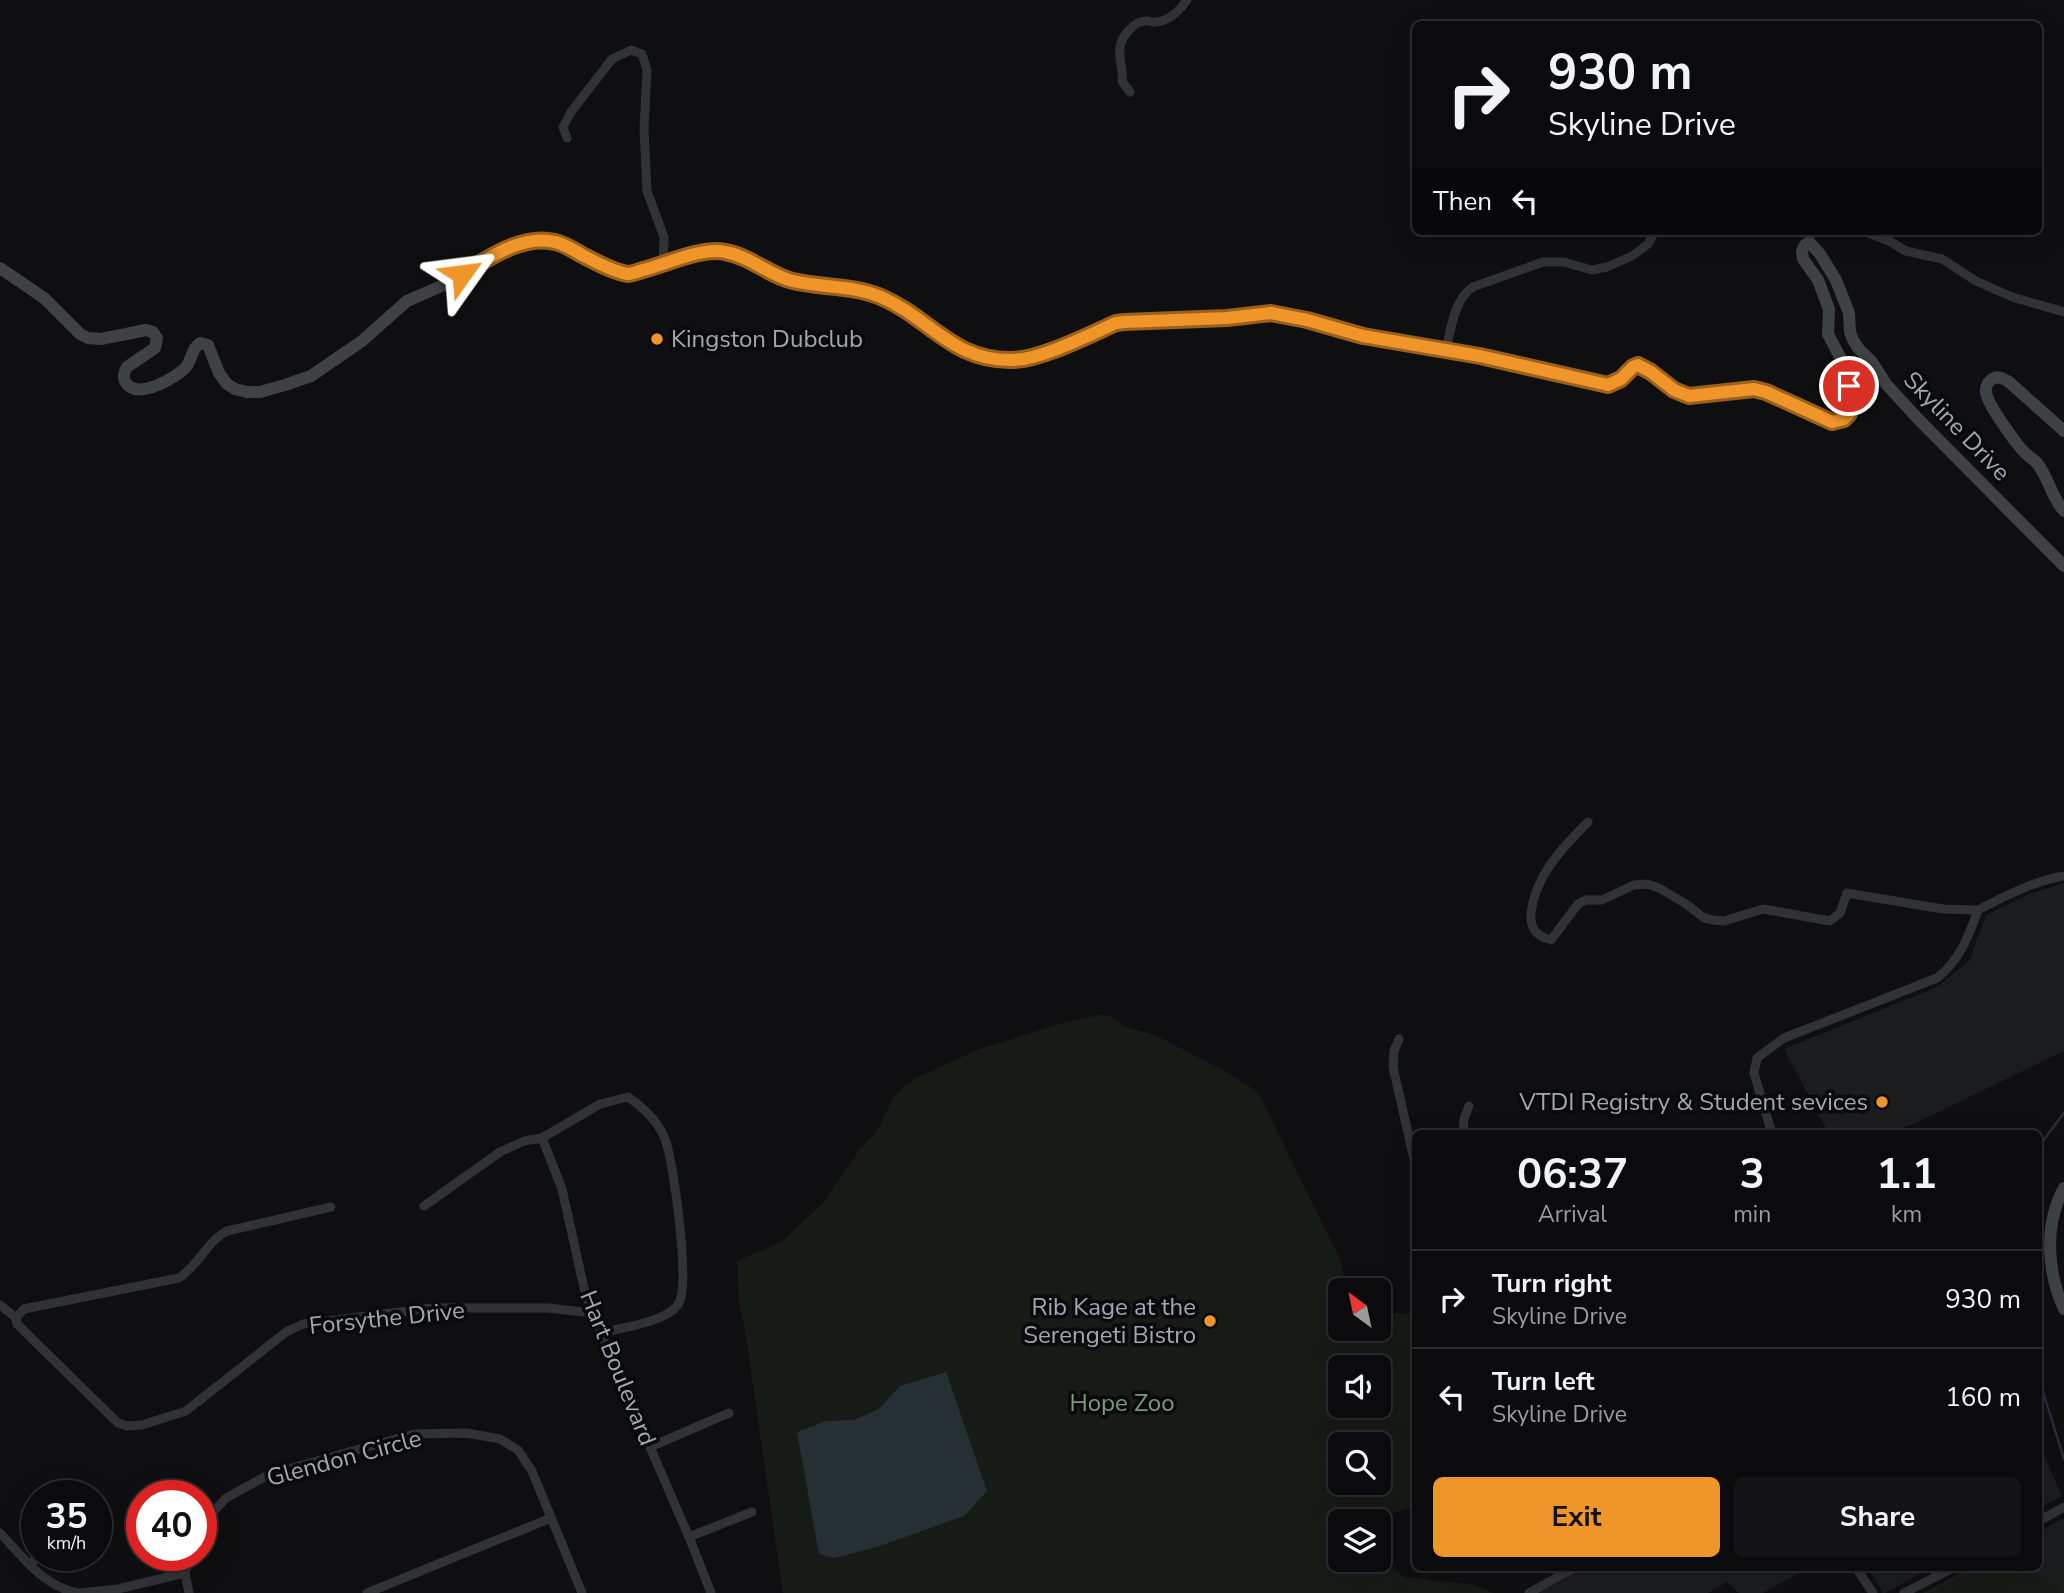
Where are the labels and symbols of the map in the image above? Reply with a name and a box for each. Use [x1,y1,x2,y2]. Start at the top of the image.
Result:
position arrow [425,237,499,311]
place label: Kingston Dubclub [671,323,863,355]
marker: Kingston Dubclub [649,331,665,347]
pin [1819,356,1879,416]
street label: Skyline Drive [1897,364,2017,488]
place label: VTDI Registry & Student sevices [1518,1086,1868,1118]
marker: VTDI Registry & Student sevices [1874,1094,1890,1110]
north arrow [1328,1278,1391,1340]
street label: Hart Boulevard [572,1286,664,1450]
place label: Rib Kage at the Serengeti Bistro [1023,1291,1196,1351]
street label: Forsythe Drive [308,1294,466,1342]
marker: Rib Kage at the Serengeti Bistro [1202,1313,1218,1329]
park label: Hope Zoo [1070,1387,1175,1419]
street label: Glendon Circle [263,1422,425,1494]
speed limit sign: 40 [126,1480,217,1571]

